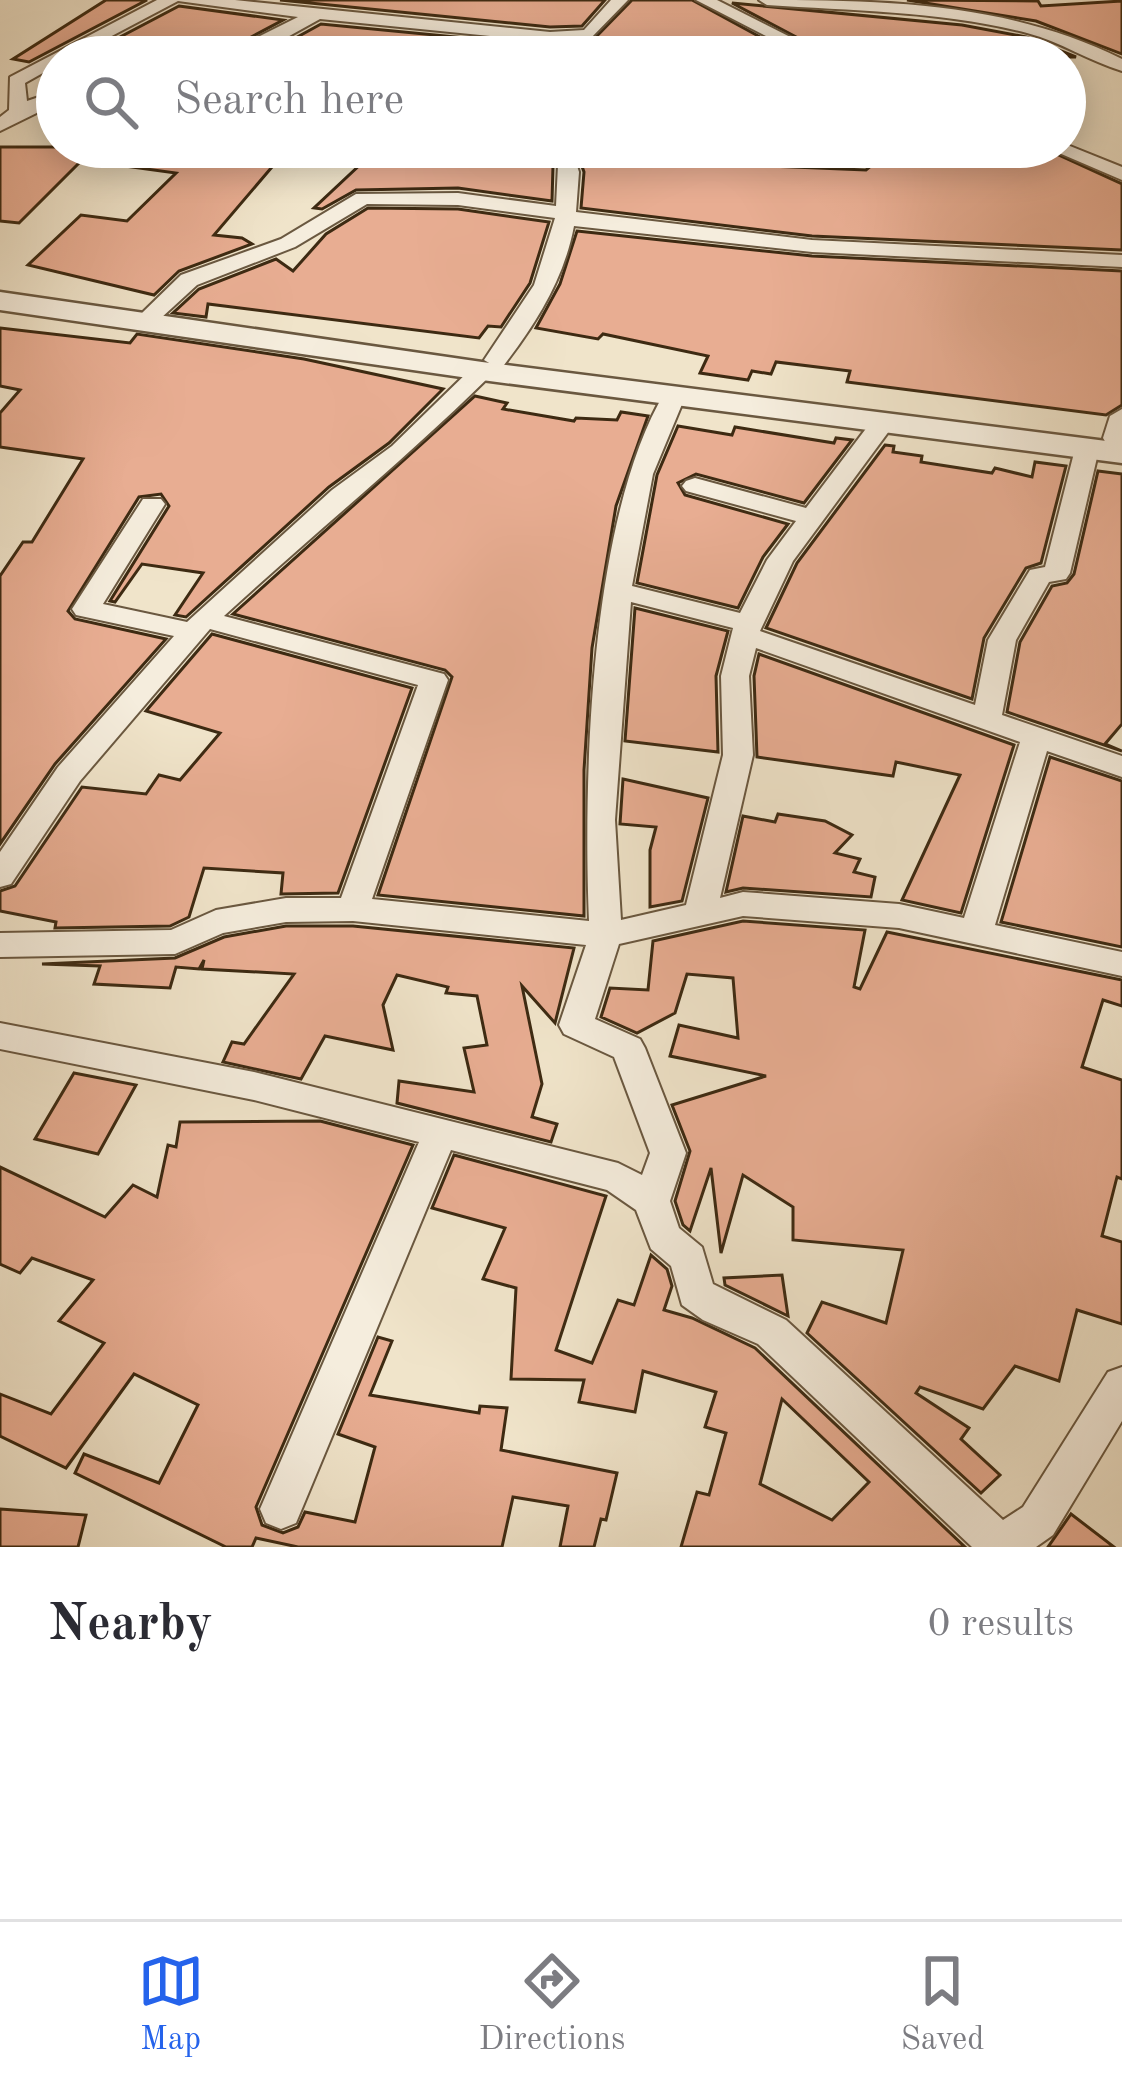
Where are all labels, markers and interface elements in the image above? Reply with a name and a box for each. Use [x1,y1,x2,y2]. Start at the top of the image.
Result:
search box [36,36,1086,168]
icon: search [78,69,144,135]
text: Search here [174,79,404,124]
text: Nearby [48,1600,213,1651]
text: 0 results [928,1605,1074,1644]
tab: Map [138,1948,204,2061]
tab: Directions [479,1948,625,2061]
tab: Saved [900,1948,984,2061]

